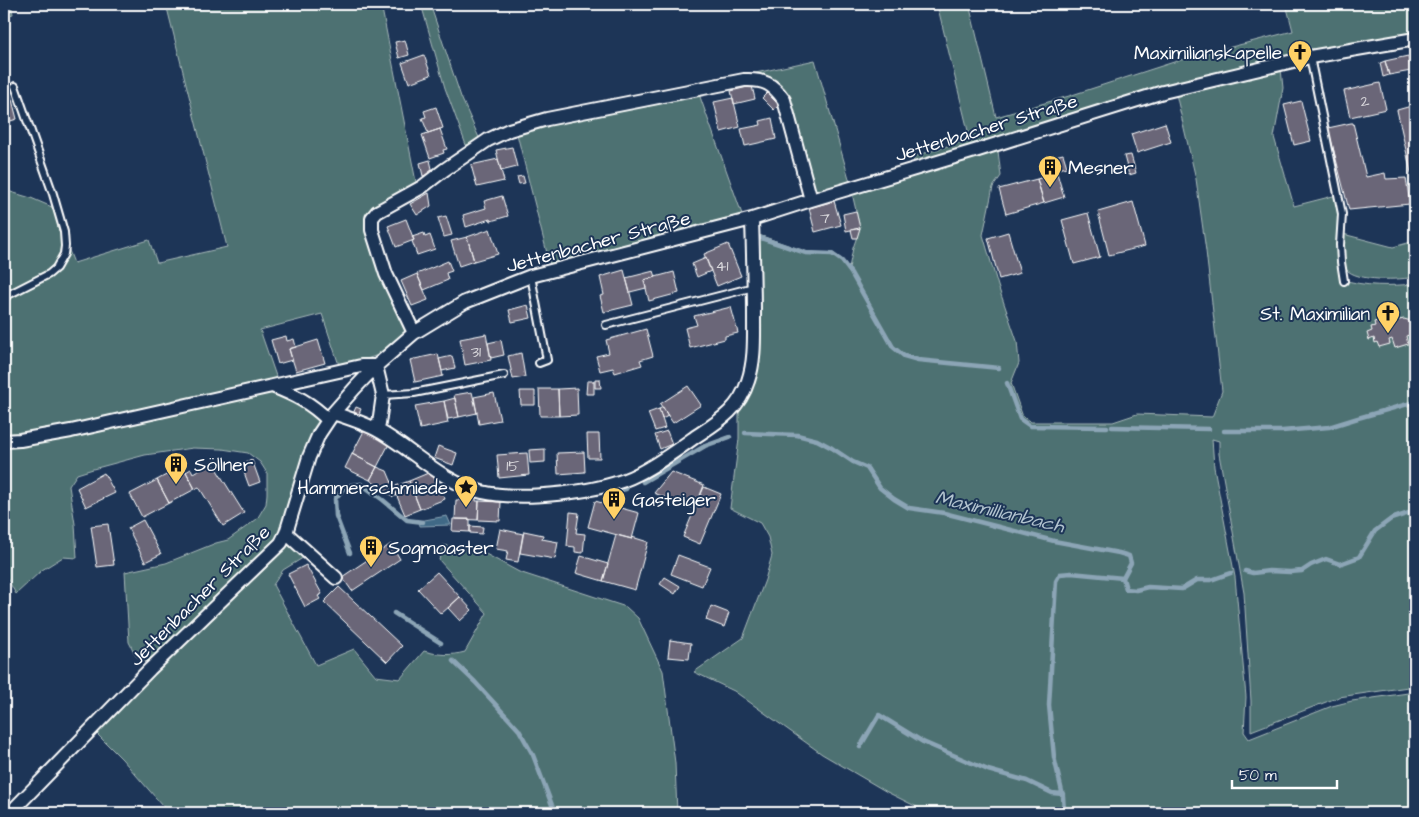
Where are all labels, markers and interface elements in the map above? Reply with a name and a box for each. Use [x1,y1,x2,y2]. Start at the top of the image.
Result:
church icon: Maximilianskapelle [1287,39,1313,73]
place label: Maximilianskapelle [1134,40,1282,67]
street label: Jettenbacher Straße [892,88,1081,169]
house number: 2 [1360,90,1370,112]
building icon: Mesner [1037,154,1063,188]
place label: Mesner [1068,155,1134,182]
street label: Jettenbacher Straße [503,205,693,280]
house number: 7 [820,207,830,229]
house number: 41 [716,255,728,277]
church icon: St. Maximilian [1375,300,1401,334]
place label: St. Maximilian [1260,301,1370,328]
house number: 31 [471,341,481,363]
building icon: Söllner [163,451,189,485]
place label: Söllner [194,452,254,479]
house number: 15 [506,455,520,477]
place icon: Hammerschmiede [453,474,479,508]
place label: Hammerschmiede [298,475,448,502]
water label: Maximillianbach [933,484,1068,541]
building icon: Gasteiger [601,486,627,520]
place label: Gasteiger [632,487,716,515]
street label: Jettenbacher Straße [124,520,277,673]
building icon: Sogmoaster [358,534,384,568]
place label: Sogmoaster [388,535,494,563]
scale bar [1232,757,1336,789]
text: 50 m [1239,765,1277,786]

